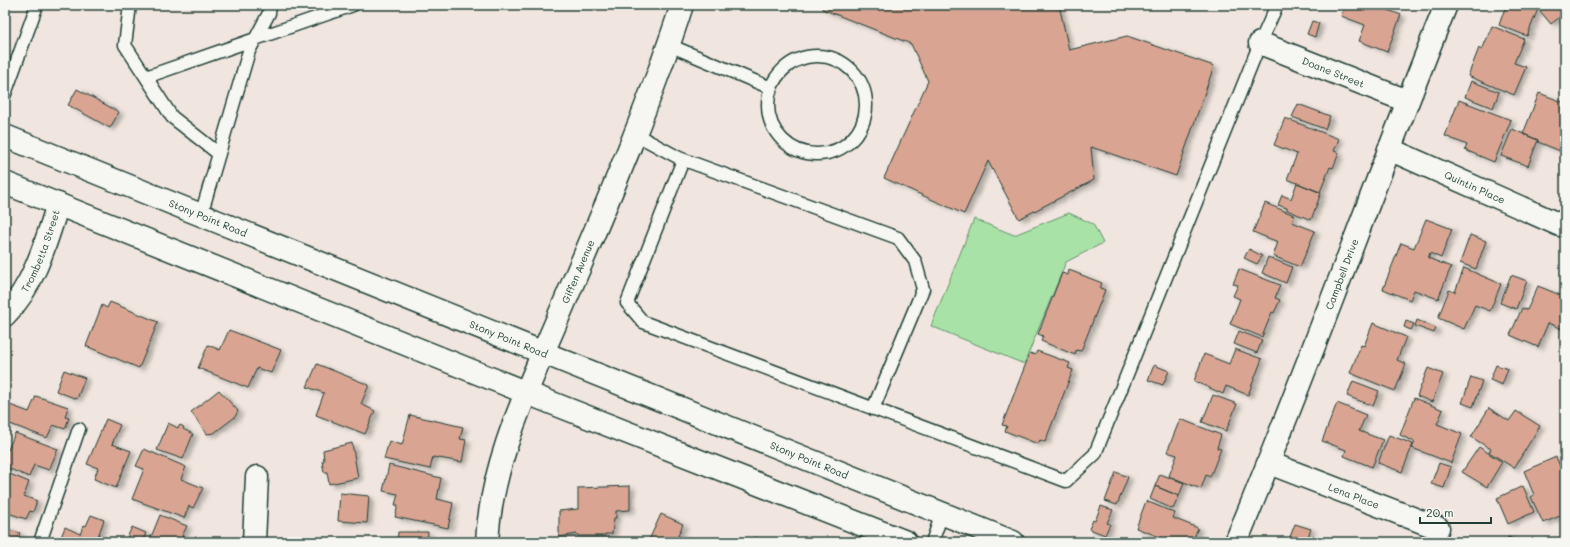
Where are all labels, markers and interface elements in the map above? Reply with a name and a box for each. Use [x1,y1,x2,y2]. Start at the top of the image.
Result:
street label: Doane Street [1300,53,1367,91]
street label: Quintin Place [1442,168,1507,207]
street label: Stony Point Road [167,196,249,240]
street label: Trombetta Street [18,208,63,295]
street label: Giffen Avenue [558,237,598,305]
street label: Campbell Drive [1322,237,1362,312]
street label: Stony Point Road [467,317,550,361]
street label: Stony Point Road [768,438,850,482]
street label: Lena Place [1326,480,1381,512]
scale bar [1420,499,1491,525]
text: 20 m [1426,504,1454,520]

